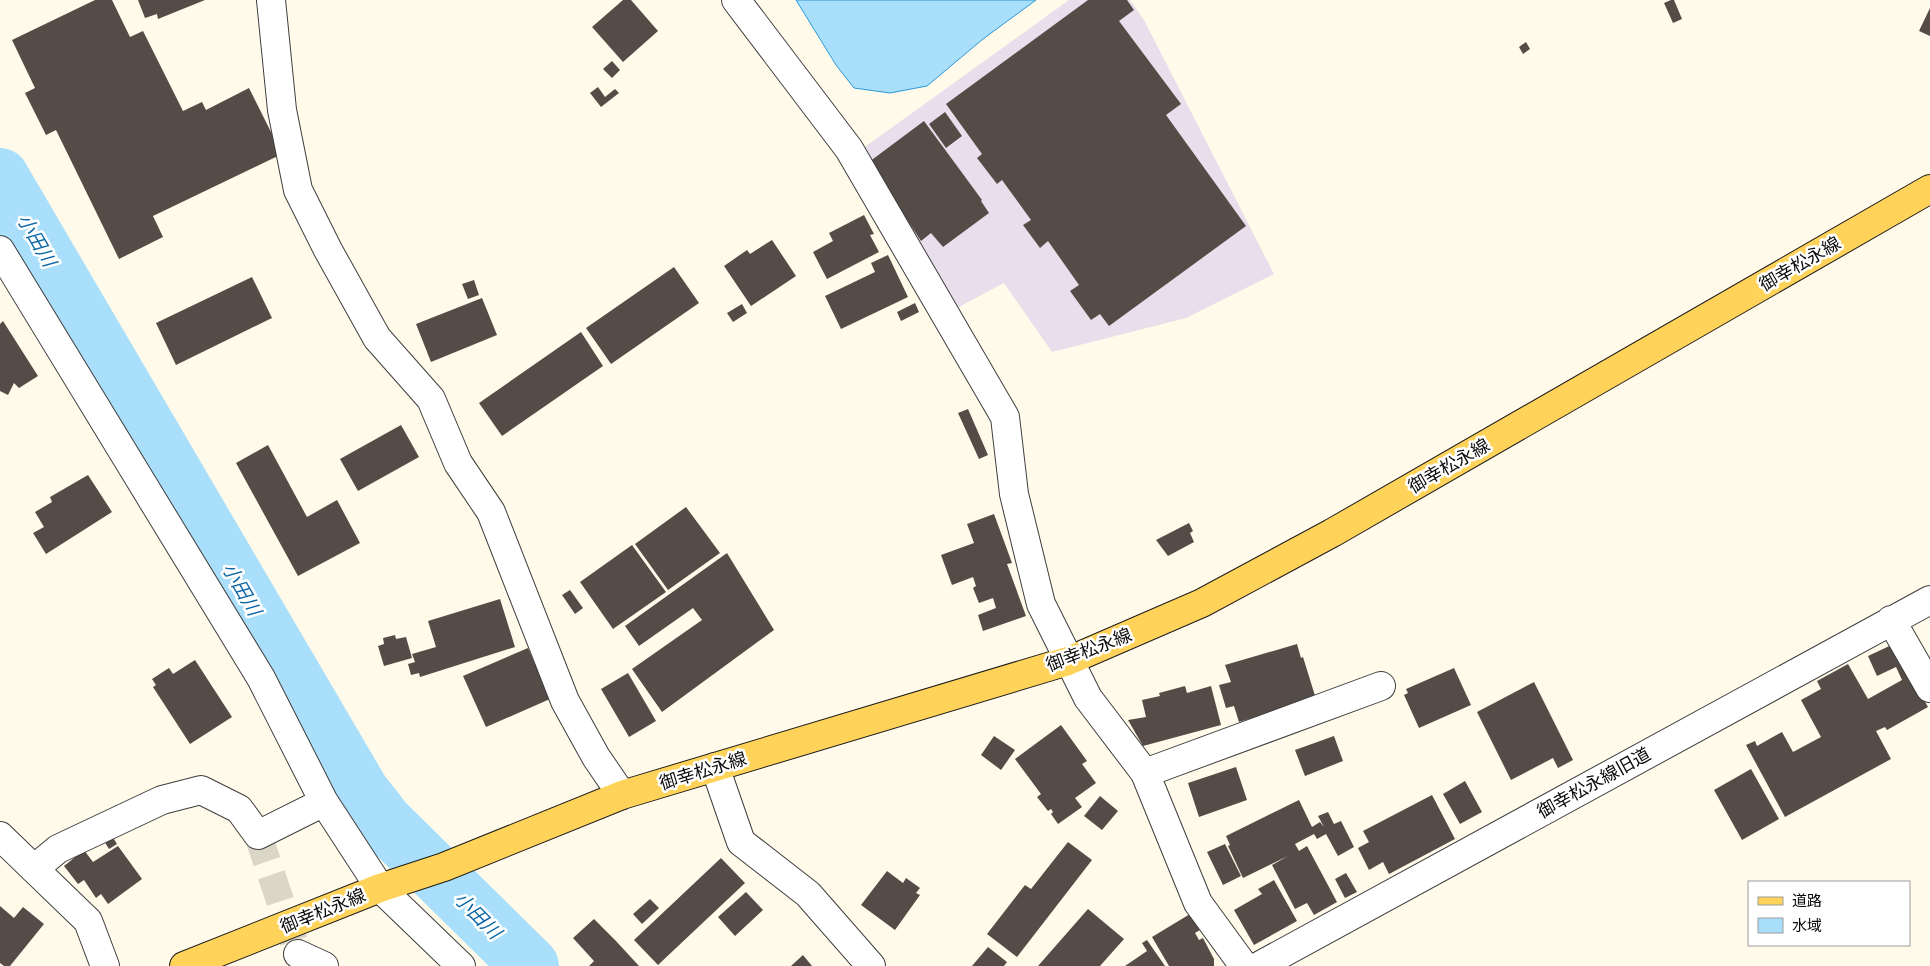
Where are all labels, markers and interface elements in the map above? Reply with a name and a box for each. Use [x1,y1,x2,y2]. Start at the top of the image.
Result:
water label: 小田川 [12,208,64,272]
street label: 御幸松永線 [1755,230,1844,296]
street label: 御幸松永線 [1404,432,1493,498]
water label: 小田川 [217,557,269,621]
street label: 御幸松永線 [1042,622,1135,676]
street label: 御幸松永線旧道 [1533,741,1654,823]
street label: 御幸松永線 [656,745,749,795]
legend [1748,881,1910,946]
street label: 御幸松永線 [276,882,369,938]
water label: 小田川 [449,885,509,945]
text: 道路 [1792,890,1822,910]
text: 水域 [1792,915,1822,935]

